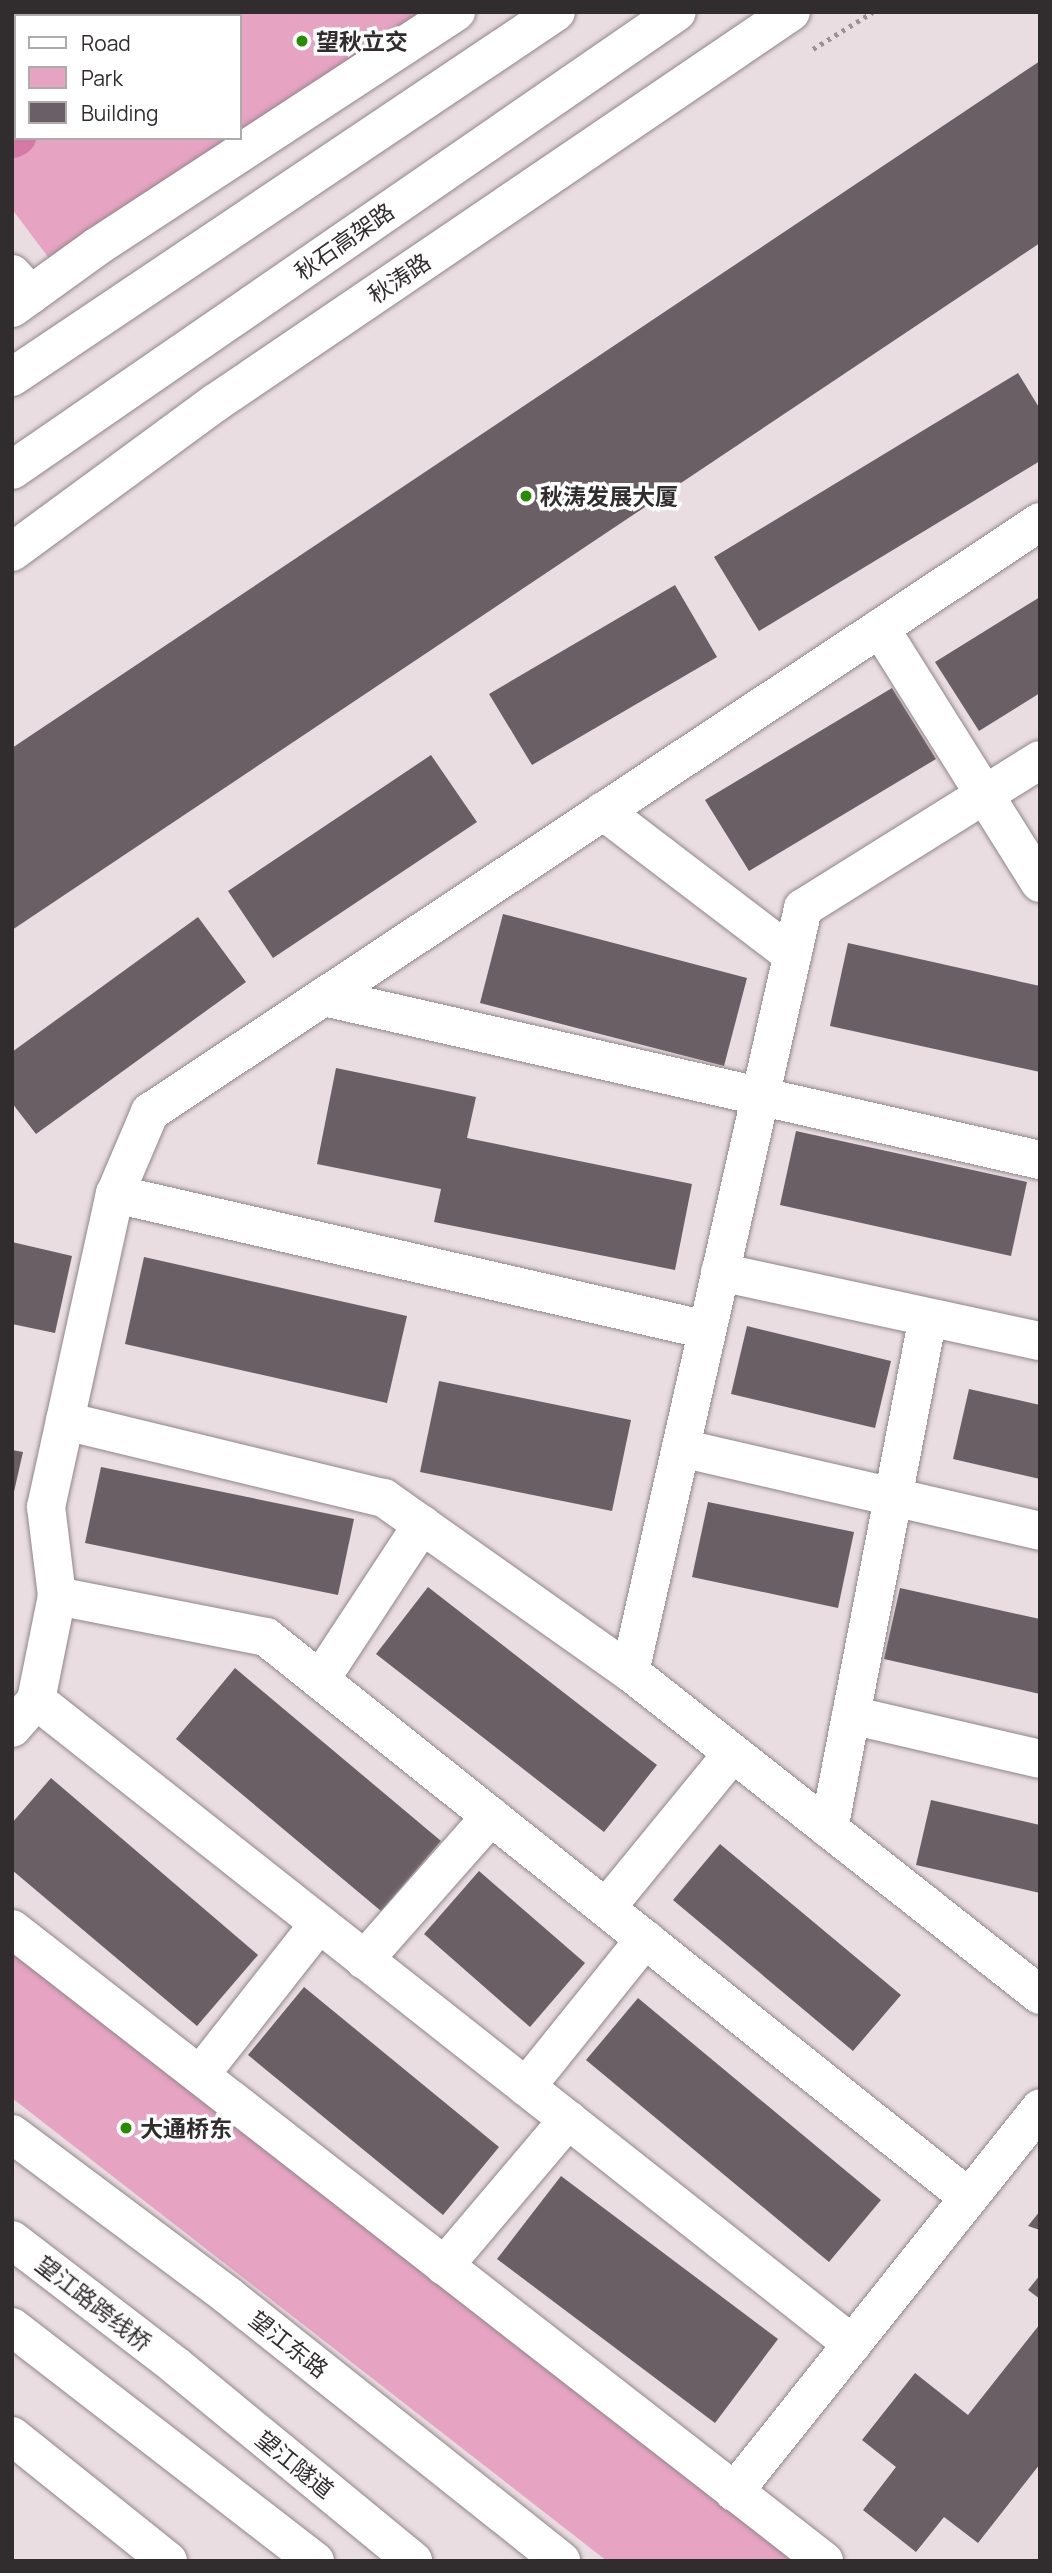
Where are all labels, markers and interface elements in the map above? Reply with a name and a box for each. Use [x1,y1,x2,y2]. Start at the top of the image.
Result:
legend [14,14,242,140]
place label: 望秋立交 [316,27,408,55]
text: Road [81,29,131,57]
marker: 望秋立交 [294,33,310,49]
text: Park [81,64,123,92]
text: Building [81,99,158,127]
street label: 秋石高架路 [289,197,399,285]
street label: 秋涛路 [363,247,435,309]
place label: 秋涛发展大厦 [540,482,678,510]
marker: 秋涛发展大厦 [518,488,534,504]
place label: 大通桥东 [140,2114,232,2142]
marker: 大通桥东 [118,2120,134,2136]
street label: 望江路跨线桥 [31,2250,157,2356]
street label: 望江东路 [244,2305,334,2383]
street label: 望江隧道 [251,2424,339,2504]

